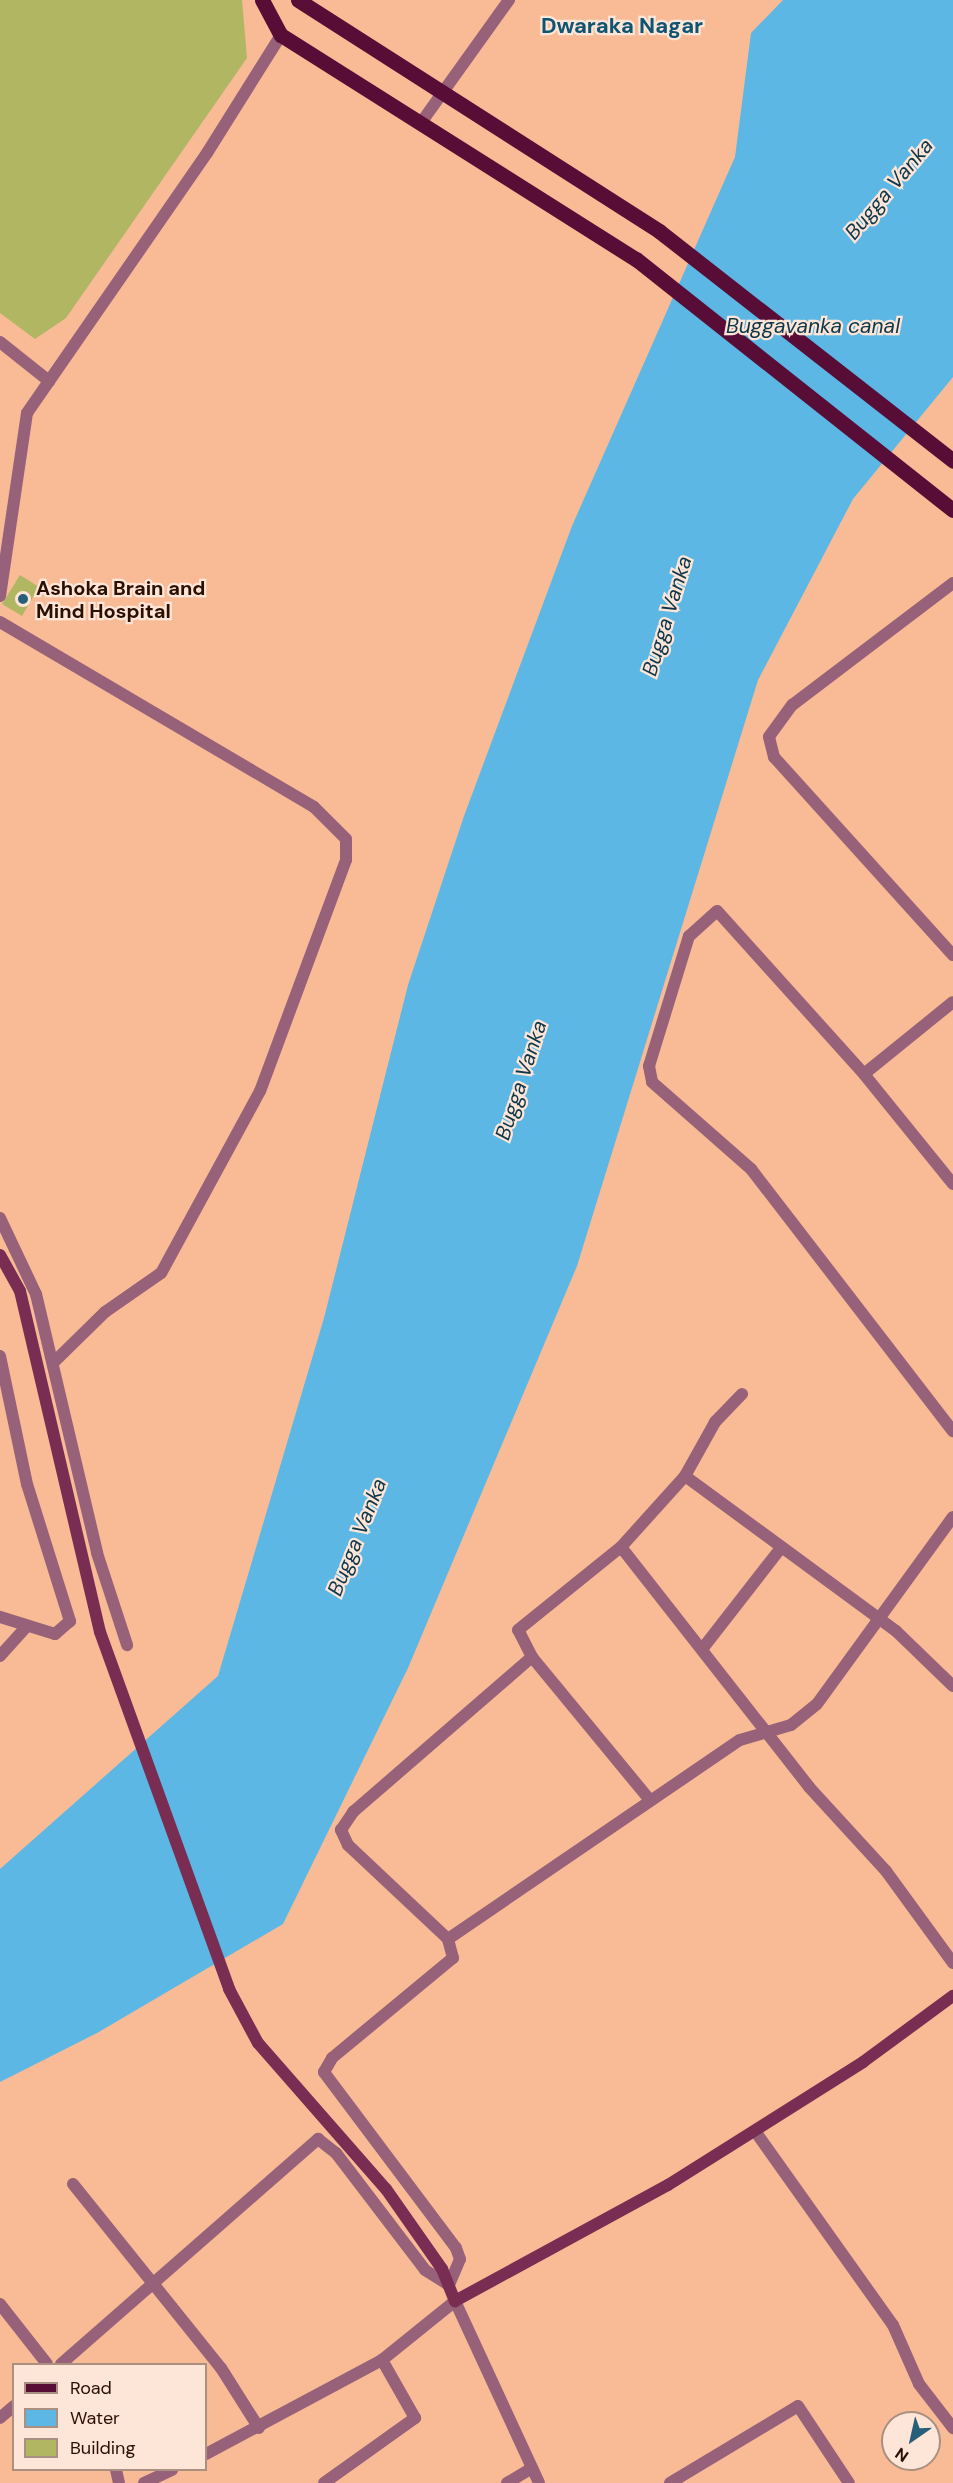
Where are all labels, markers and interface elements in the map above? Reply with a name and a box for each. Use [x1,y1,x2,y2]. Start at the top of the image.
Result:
district label: Dwaraka Nagar [541,13,703,39]
water label: Bugga Vanka [839,133,939,245]
water label: Buggavanka canal [726,313,900,339]
water label: Bugga Vanka [637,553,697,679]
place label: Ashoka Brain and Mind Hospital [36,576,205,623]
marker: Ashoka Brain and Mind Hospital [14,590,32,608]
water label: Bugga Vanka [490,1017,552,1143]
water label: Bugga Vanka [322,1475,392,1599]
legend [12,2363,207,2471]
text: Road [70,2376,112,2400]
text: Water [70,2406,120,2430]
north arrow [881,2411,941,2471]
text: Building [70,2436,135,2460]
text: N [891,2443,912,2467]

